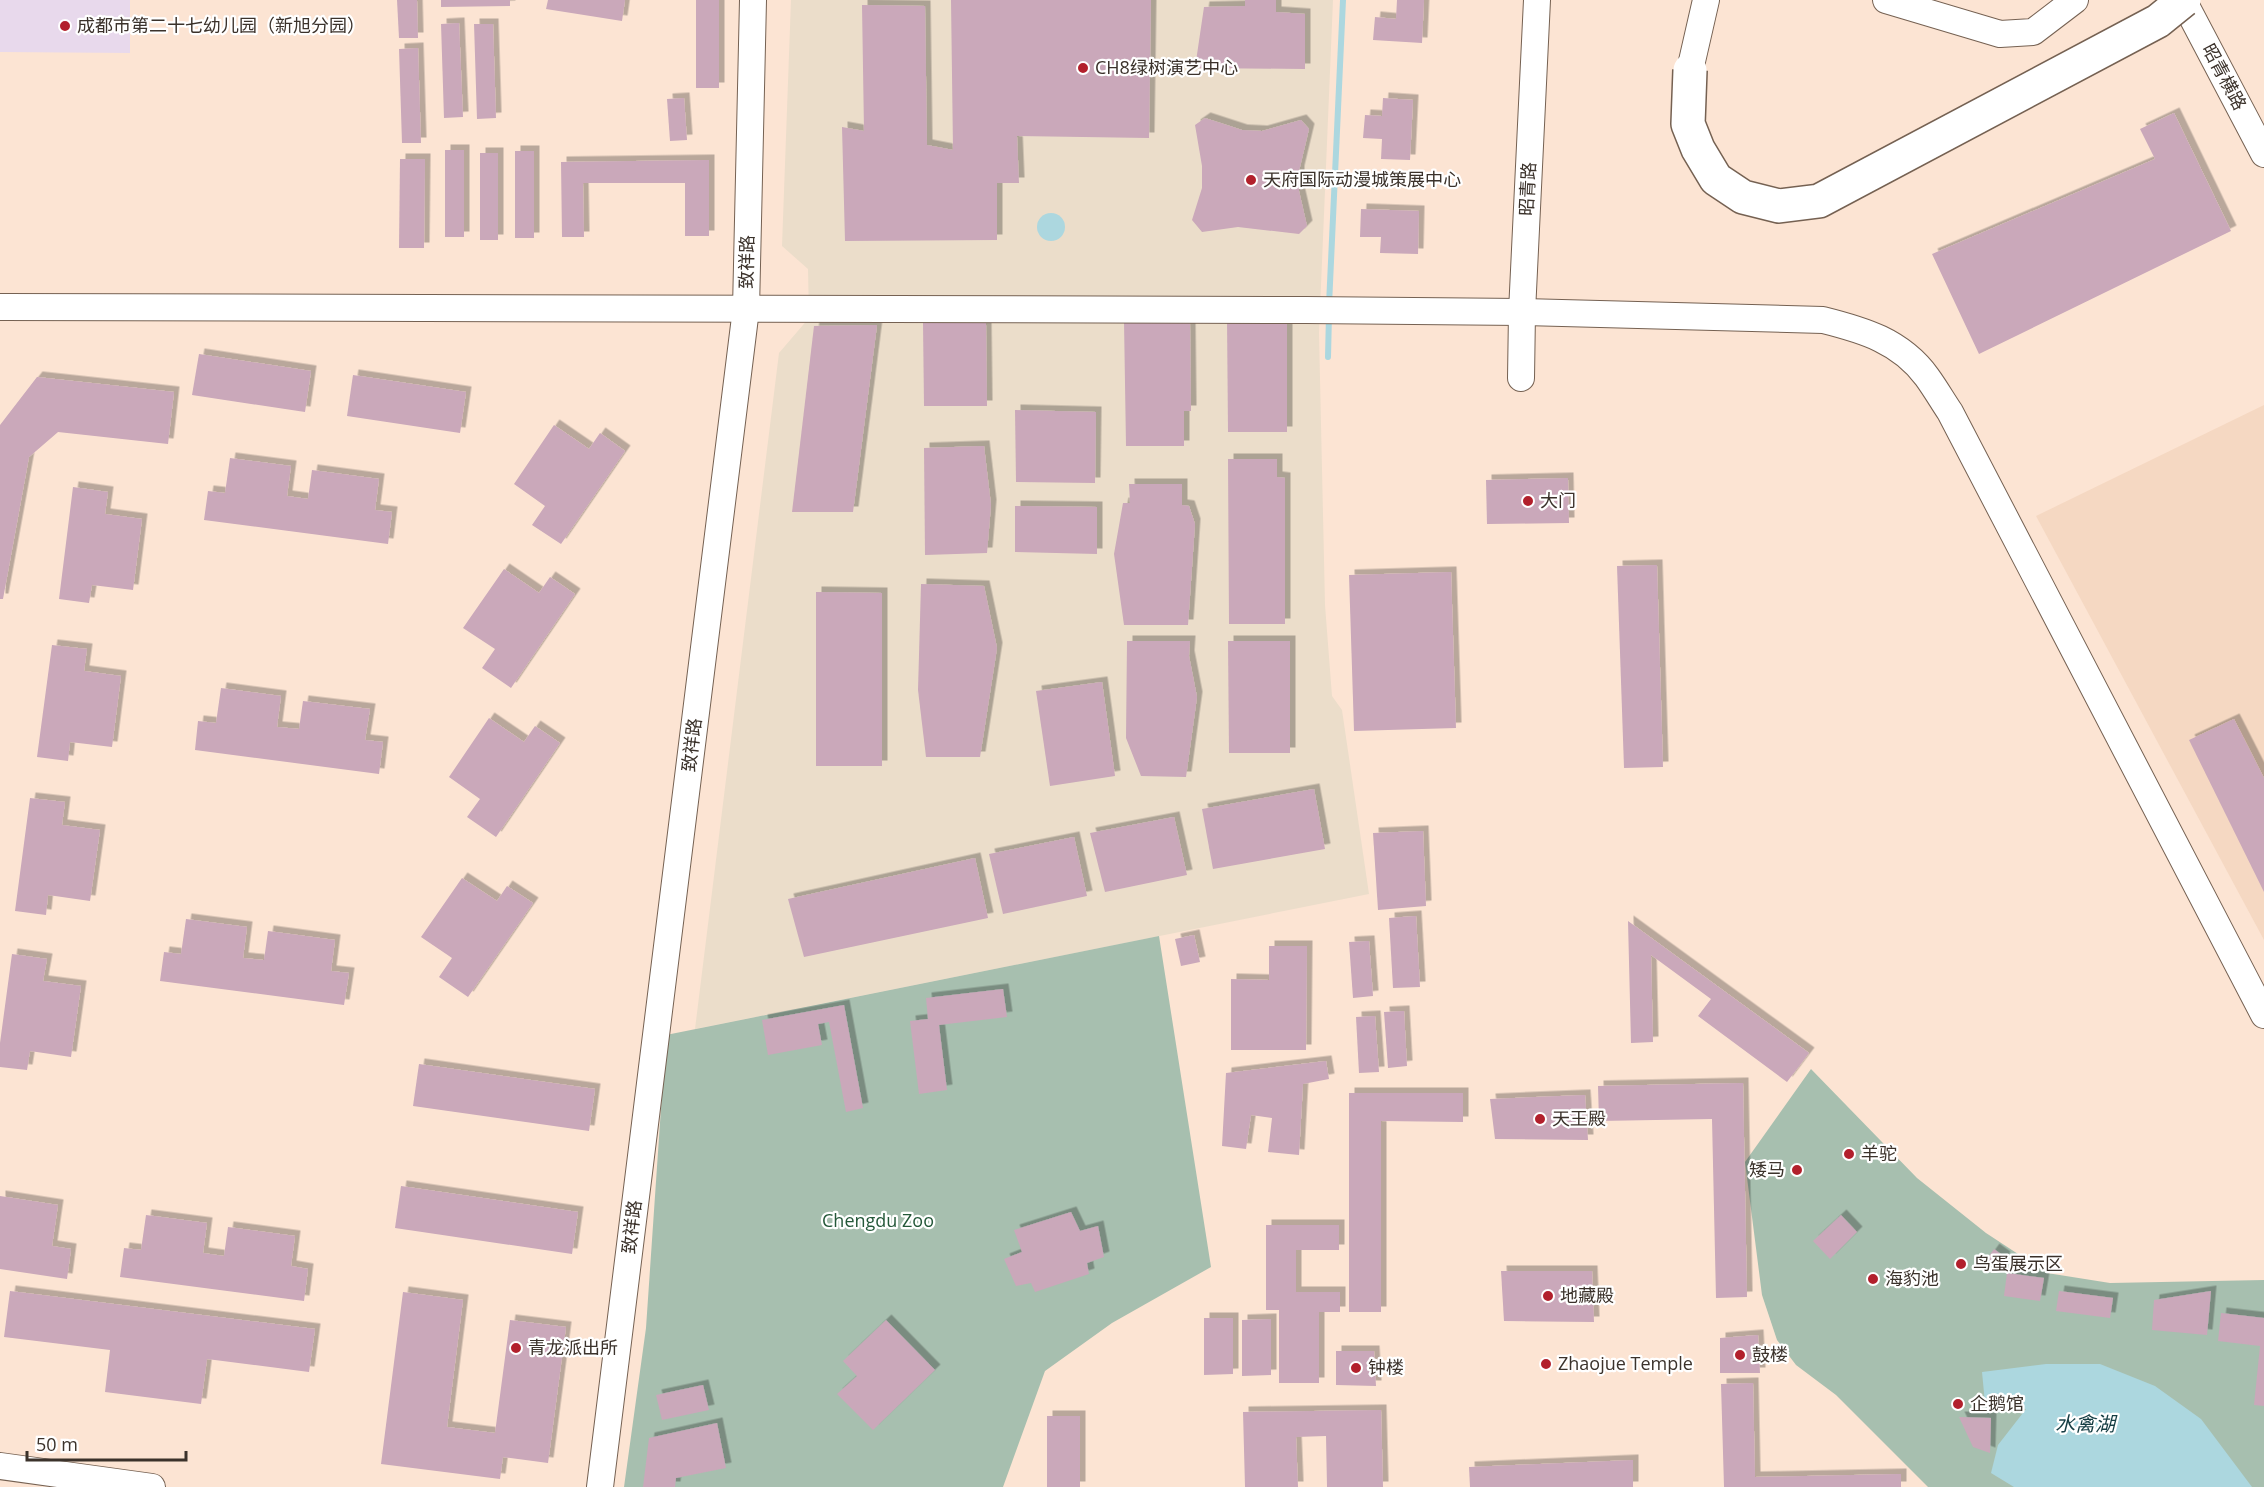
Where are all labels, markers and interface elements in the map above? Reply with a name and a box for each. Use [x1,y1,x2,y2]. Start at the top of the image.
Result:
place label: 成都市第二十七幼儿园（新旭分园） [77,13,365,37]
marker: 成都市第二十七幼儿园（新旭分园） [58,19,72,33]
street label: 昭青横路 [2197,39,2252,114]
place label: CH8绿树演艺中心 [1095,55,1238,79]
marker: CH8绿树演艺中心 [1076,61,1090,75]
street label: 昭青路 [1514,161,1540,217]
place label: 天府国际动漫城策展中心 [1263,167,1461,191]
marker: 天府国际动漫城策展中心 [1244,173,1258,187]
street label: 致祥路 [734,235,758,289]
place label: 大门 [1540,488,1576,512]
marker: 大门 [1521,494,1535,508]
street label: 致祥路 [676,717,706,773]
place label: 天王殿 [1552,1106,1606,1130]
marker: 天王殿 [1533,1112,1547,1126]
place label: 羊驼 [1861,1141,1897,1165]
marker: 羊驼 [1842,1147,1856,1161]
place label: 矮马 [1749,1157,1785,1181]
marker: 矮马 [1790,1163,1804,1177]
street label: 致祥路 [616,1199,646,1255]
park label: Chengdu Zoo [822,1208,934,1232]
place label: 鸟蛋展示区 [1973,1251,2063,1275]
marker: 鸟蛋展示区 [1954,1257,1968,1271]
place label: 海豹池 [1885,1266,1939,1290]
marker: 海豹池 [1866,1272,1880,1286]
place label: 地藏殿 [1560,1283,1614,1307]
marker: 地藏殿 [1541,1289,1555,1303]
place label: 青龙派出所 [528,1335,618,1359]
marker: 青龙派出所 [509,1341,523,1355]
place label: 鼓楼 [1752,1342,1788,1366]
marker: 鼓楼 [1733,1348,1747,1362]
place label: Zhaojue Temple [1558,1351,1693,1375]
place label: 钟楼 [1368,1355,1404,1379]
marker: Zhaojue Temple [1539,1357,1553,1371]
marker: 钟楼 [1349,1361,1363,1375]
place label: 企鹅馆 [1970,1391,2024,1415]
marker: 企鹅馆 [1951,1397,1965,1411]
water label: 水禽湖 [2055,1410,2118,1437]
scale bar [27,1424,186,1462]
text: 50 m [36,1432,78,1456]

